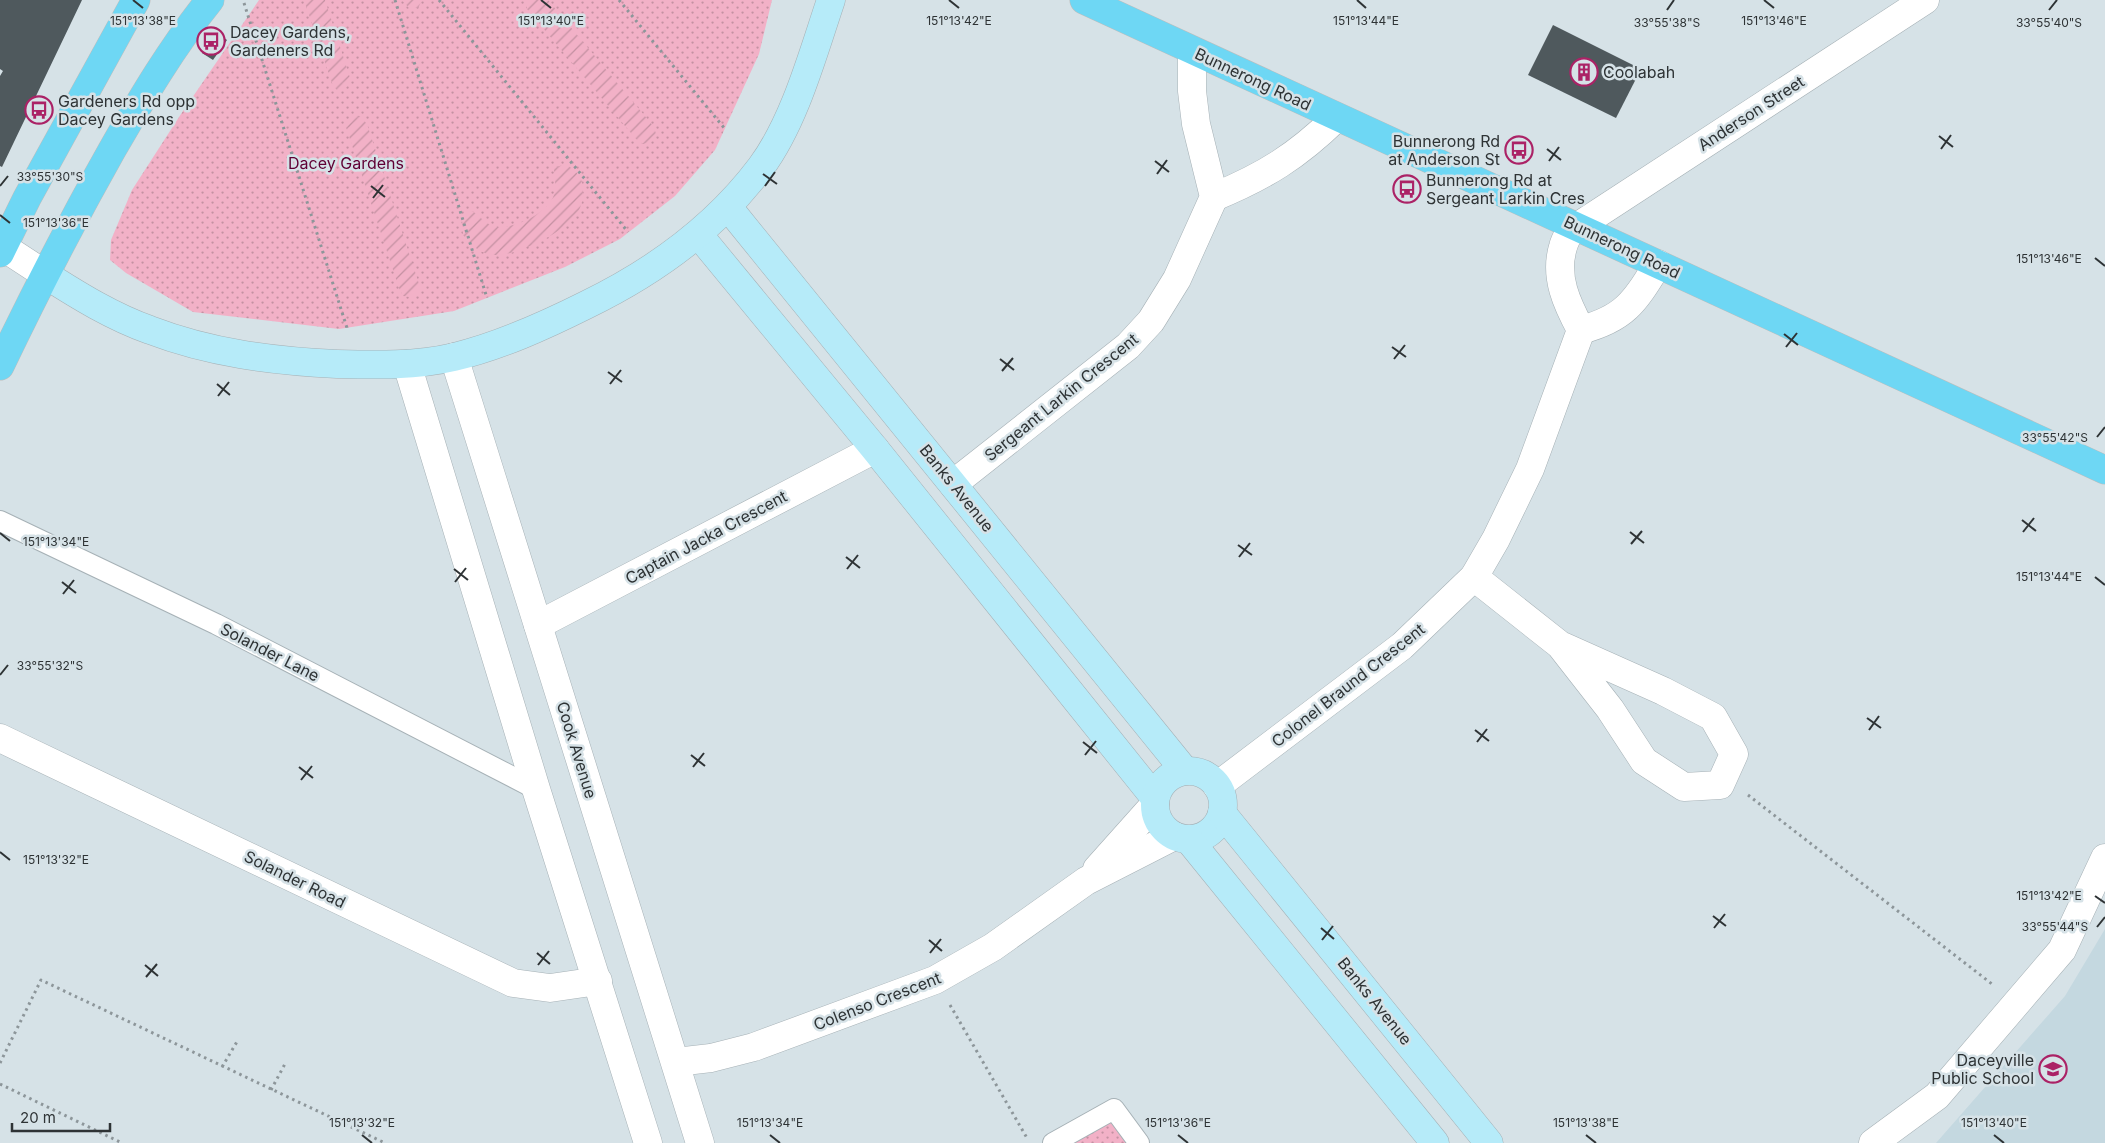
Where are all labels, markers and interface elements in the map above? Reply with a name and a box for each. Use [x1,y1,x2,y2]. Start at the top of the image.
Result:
text: 151°13'38"E [110,13,176,28]
text: 151°13'40"E [518,13,584,28]
text: 151°13'42"E [926,13,992,28]
text: 151°13'44"E [1333,13,1399,28]
text: 151°13'46"E [1741,13,1807,28]
text: 33°55'38"S [1634,15,1701,30]
text: 33°55'40"S [2016,15,2082,30]
place label: Dacey Gardens, Gardeners Rd [230,22,351,60]
bus stop icon: Dacey Gardens, Gardeners Rd [196,26,226,56]
street label: Bunnerong Road [1192,43,1314,115]
building icon: Coolabah [1569,57,1599,87]
place label: Coolabah [1603,62,1675,82]
street label: Anderson Street [1694,71,1808,155]
place label: Gardeners Rd opp Dacey Gardens [58,91,195,129]
bus stop icon: Gardeners Rd opp Dacey Gardens [24,95,54,125]
place label: Bunnerong Rd at Anderson St [1388,131,1500,169]
bus stop icon: Bunnerong Rd at Anderson St [1504,135,1534,165]
park label: Dacey Gardens [288,153,404,173]
text: 33°55'30"S [17,169,84,184]
place label: Bunnerong Rd at Sergeant Larkin Cres [1426,170,1585,208]
bus stop icon: Bunnerong Rd at Sergeant Larkin Cres [1392,174,1422,204]
street label: Bunnerong Road [1561,211,1683,283]
text: 151°13'36"E [23,215,89,230]
text: 151°13'46"E [2016,251,2082,266]
street label: Sergeant Larkin Crescent [980,329,1142,465]
text: 33°55'42"S [2022,430,2088,445]
street label: Banks Avenue [916,440,998,536]
street label: Captain Jacka Crescent [622,486,790,588]
text: 151°13'34"E [23,534,89,549]
text: 151°13'44"E [2016,569,2082,584]
street label: Solander Lane [217,618,323,686]
street label: Colonel Braund Crescent [1267,619,1429,751]
text: 33°55'32"S [17,658,83,673]
street label: Cook Avenue [553,699,601,801]
street label: Solander Road [241,846,349,912]
text: 151°13'32"E [23,852,89,867]
text: 151°13'42"E [2016,888,2082,903]
text: 33°55'44"S [2022,919,2088,934]
street label: Banks Avenue [1334,953,1416,1049]
street label: Colenso Crescent [810,967,944,1035]
place label: Daceyville Public School [1931,1050,2034,1088]
school or university icon: Daceyville Public School [2038,1054,2068,1084]
scale bar [12,1100,110,1132]
text: 20 m [20,1108,56,1127]
text: 151°13'32"E [329,1115,395,1130]
text: 151°13'34"E [737,1115,803,1130]
text: 151°13'36"E [1145,1115,1211,1130]
text: 151°13'38"E [1553,1115,1619,1130]
text: 151°13'40"E [1961,1115,2027,1130]

